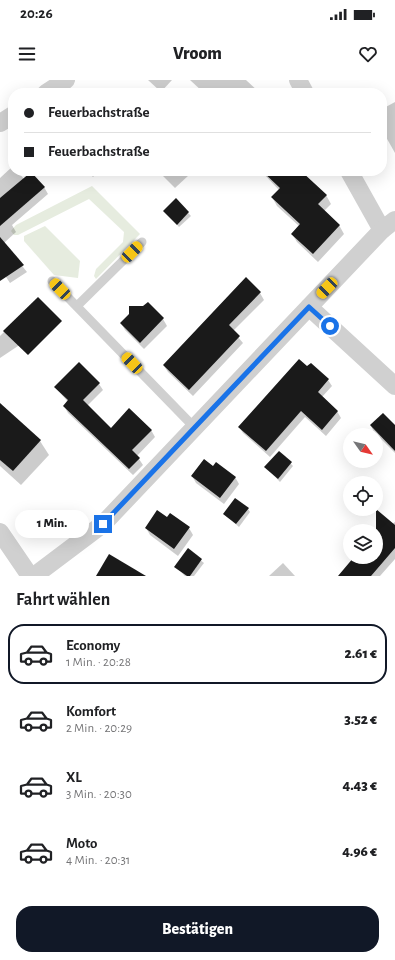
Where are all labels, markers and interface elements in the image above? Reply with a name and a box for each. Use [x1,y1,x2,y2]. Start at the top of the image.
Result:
text: 20:26 [20,6,53,21]
icon: menu [16,43,38,65]
icon: heart [357,43,379,65]
text: Vroom [173,45,222,63]
text: Feuerbachstraße [48,105,149,120]
text: Feuerbachstraße [48,144,149,159]
car [119,239,145,265]
car [314,275,340,301]
car [47,276,73,302]
route start [321,317,339,335]
car [119,350,145,376]
north arrow [343,428,383,468]
map controls [343,428,383,564]
button: locate [343,476,383,516]
callout: 1 Min. [15,510,89,538]
route end [94,515,112,533]
text: 1 Min. [37,517,67,530]
button: layers [343,524,383,564]
text: Fahrt wählen [16,591,110,609]
icon: car [18,636,54,672]
text: Economy [66,638,120,653]
text: 2.61 € [344,646,377,661]
text: 1 Min. · 20:28 [66,656,131,669]
icon: car [18,702,54,738]
text: Komfort [66,704,116,719]
text: 3.52 € [344,712,377,727]
text: 2 Min. · 20:29 [66,722,132,735]
icon: car [18,768,54,804]
text: XL [66,770,82,785]
text: 4.43 € [342,778,377,793]
text: 3 Min. · 20:30 [66,788,132,801]
icon: car [18,834,54,870]
text: Moto [66,836,98,851]
text: 4.96 € [342,844,377,859]
text: 4 Min. · 20:31 [66,854,130,867]
button: Bestätigen [16,906,379,952]

